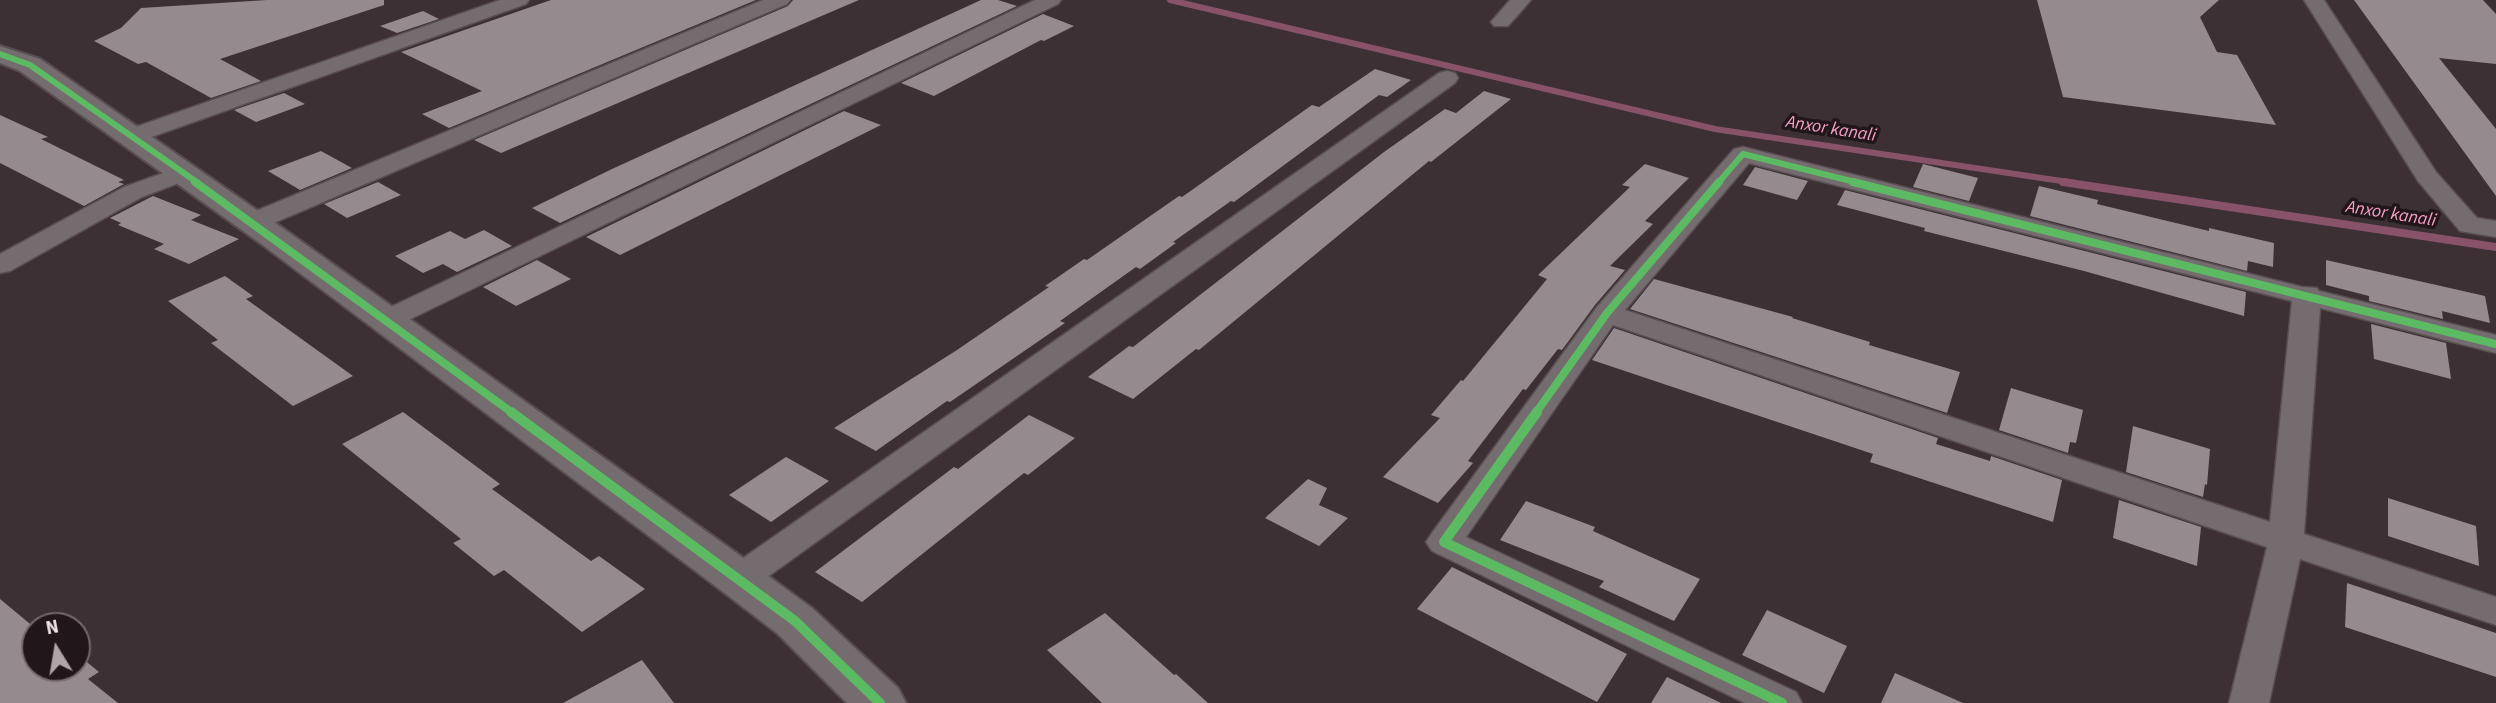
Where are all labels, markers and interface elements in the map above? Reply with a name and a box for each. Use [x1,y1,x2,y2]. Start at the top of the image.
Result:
water label: Anxor kanali [1784,112,1878,148]
water label: Anxor kanali [2344,197,2438,233]
north arrow [21,612,91,682]
text: N [43,613,61,642]

